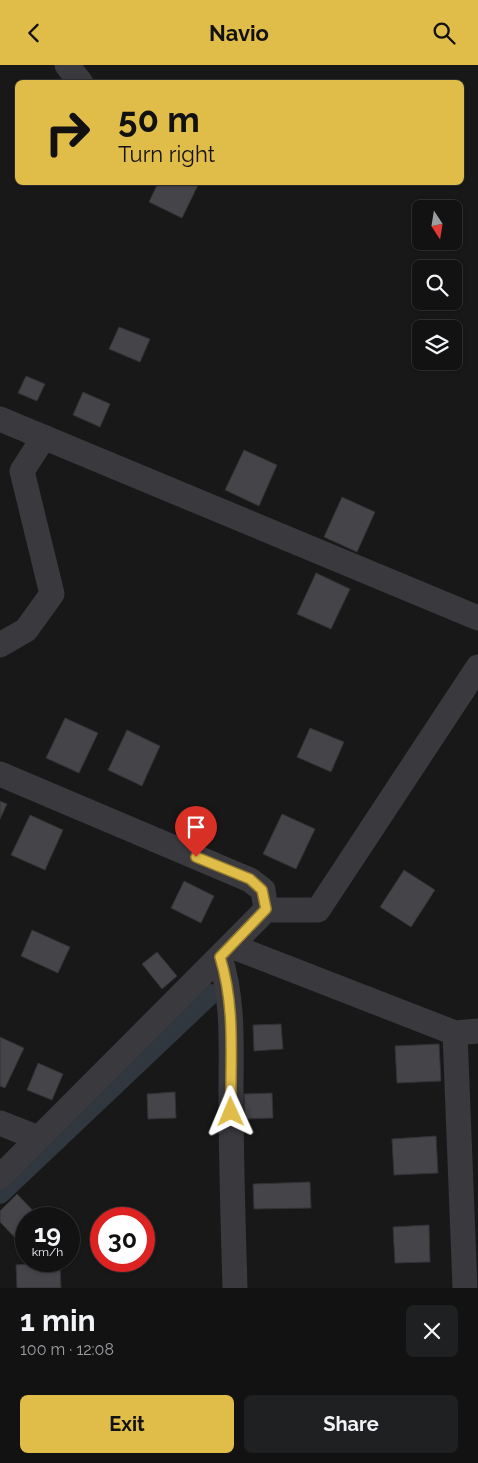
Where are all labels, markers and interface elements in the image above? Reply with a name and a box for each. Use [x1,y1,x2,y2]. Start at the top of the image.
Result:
icon: back [20,19,48,47]
icon: search [430,19,458,47]
text: Navio [209,20,269,46]
text: 50 m [118,99,200,140]
icon: right [35,100,100,165]
text: Turn right [118,141,215,167]
north arrow [412,200,462,250]
map controls [412,200,462,370]
button: search [412,260,462,310]
button: layers [412,320,462,370]
pin [175,806,217,857]
icon: arrive [182,813,210,841]
position arrow [204,1085,256,1137]
speed limit sign: 30 [90,1207,155,1272]
text: 19 [34,1218,61,1248]
text: km/h [32,1245,63,1259]
text: 1 min [20,1303,96,1338]
button: close [406,1305,458,1357]
text: 100 m · 12:08 [20,1340,114,1359]
button: Exit [20,1395,234,1453]
button: Share [244,1395,458,1453]

